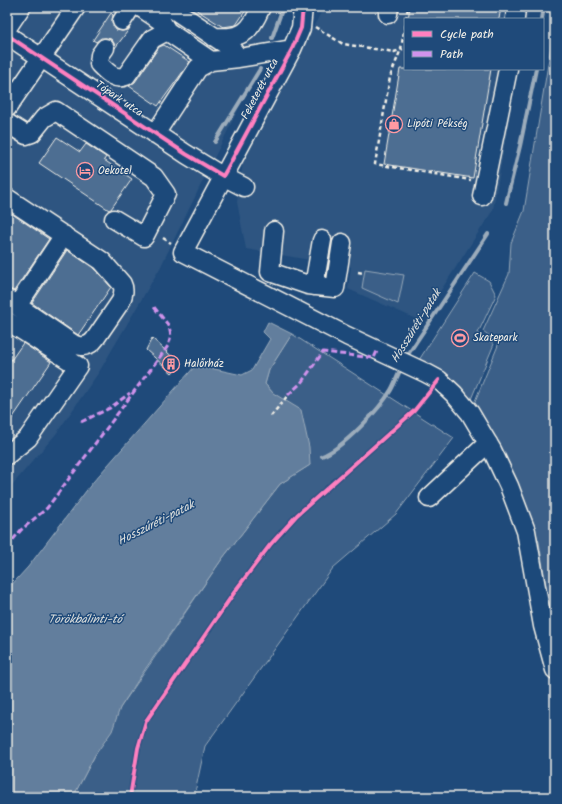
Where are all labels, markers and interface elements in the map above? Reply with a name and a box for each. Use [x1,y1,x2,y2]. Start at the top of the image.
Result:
legend [404,18,544,70]
text: Cycle path [440,25,494,44]
text: Path [440,45,463,64]
street label: Feketerét utca [236,55,284,123]
street label: Tópark utca [92,76,146,122]
shop icon: Lipóti Pékség [384,114,404,134]
place label: Lipóti Pékség [407,115,468,133]
hotel icon: Oekotel [75,161,95,181]
place label: Oekotel [98,162,132,180]
water label: Hosszúréti-patak [386,283,448,367]
sports icon: Skatepark [450,328,470,348]
place label: Skatepark [473,329,518,347]
building icon: Halőrház [161,354,181,374]
place label: Halőrház [184,355,224,373]
water label: Hosszúréti-patak [114,494,200,551]
water label: Törökbálinti-tó [48,610,125,629]

